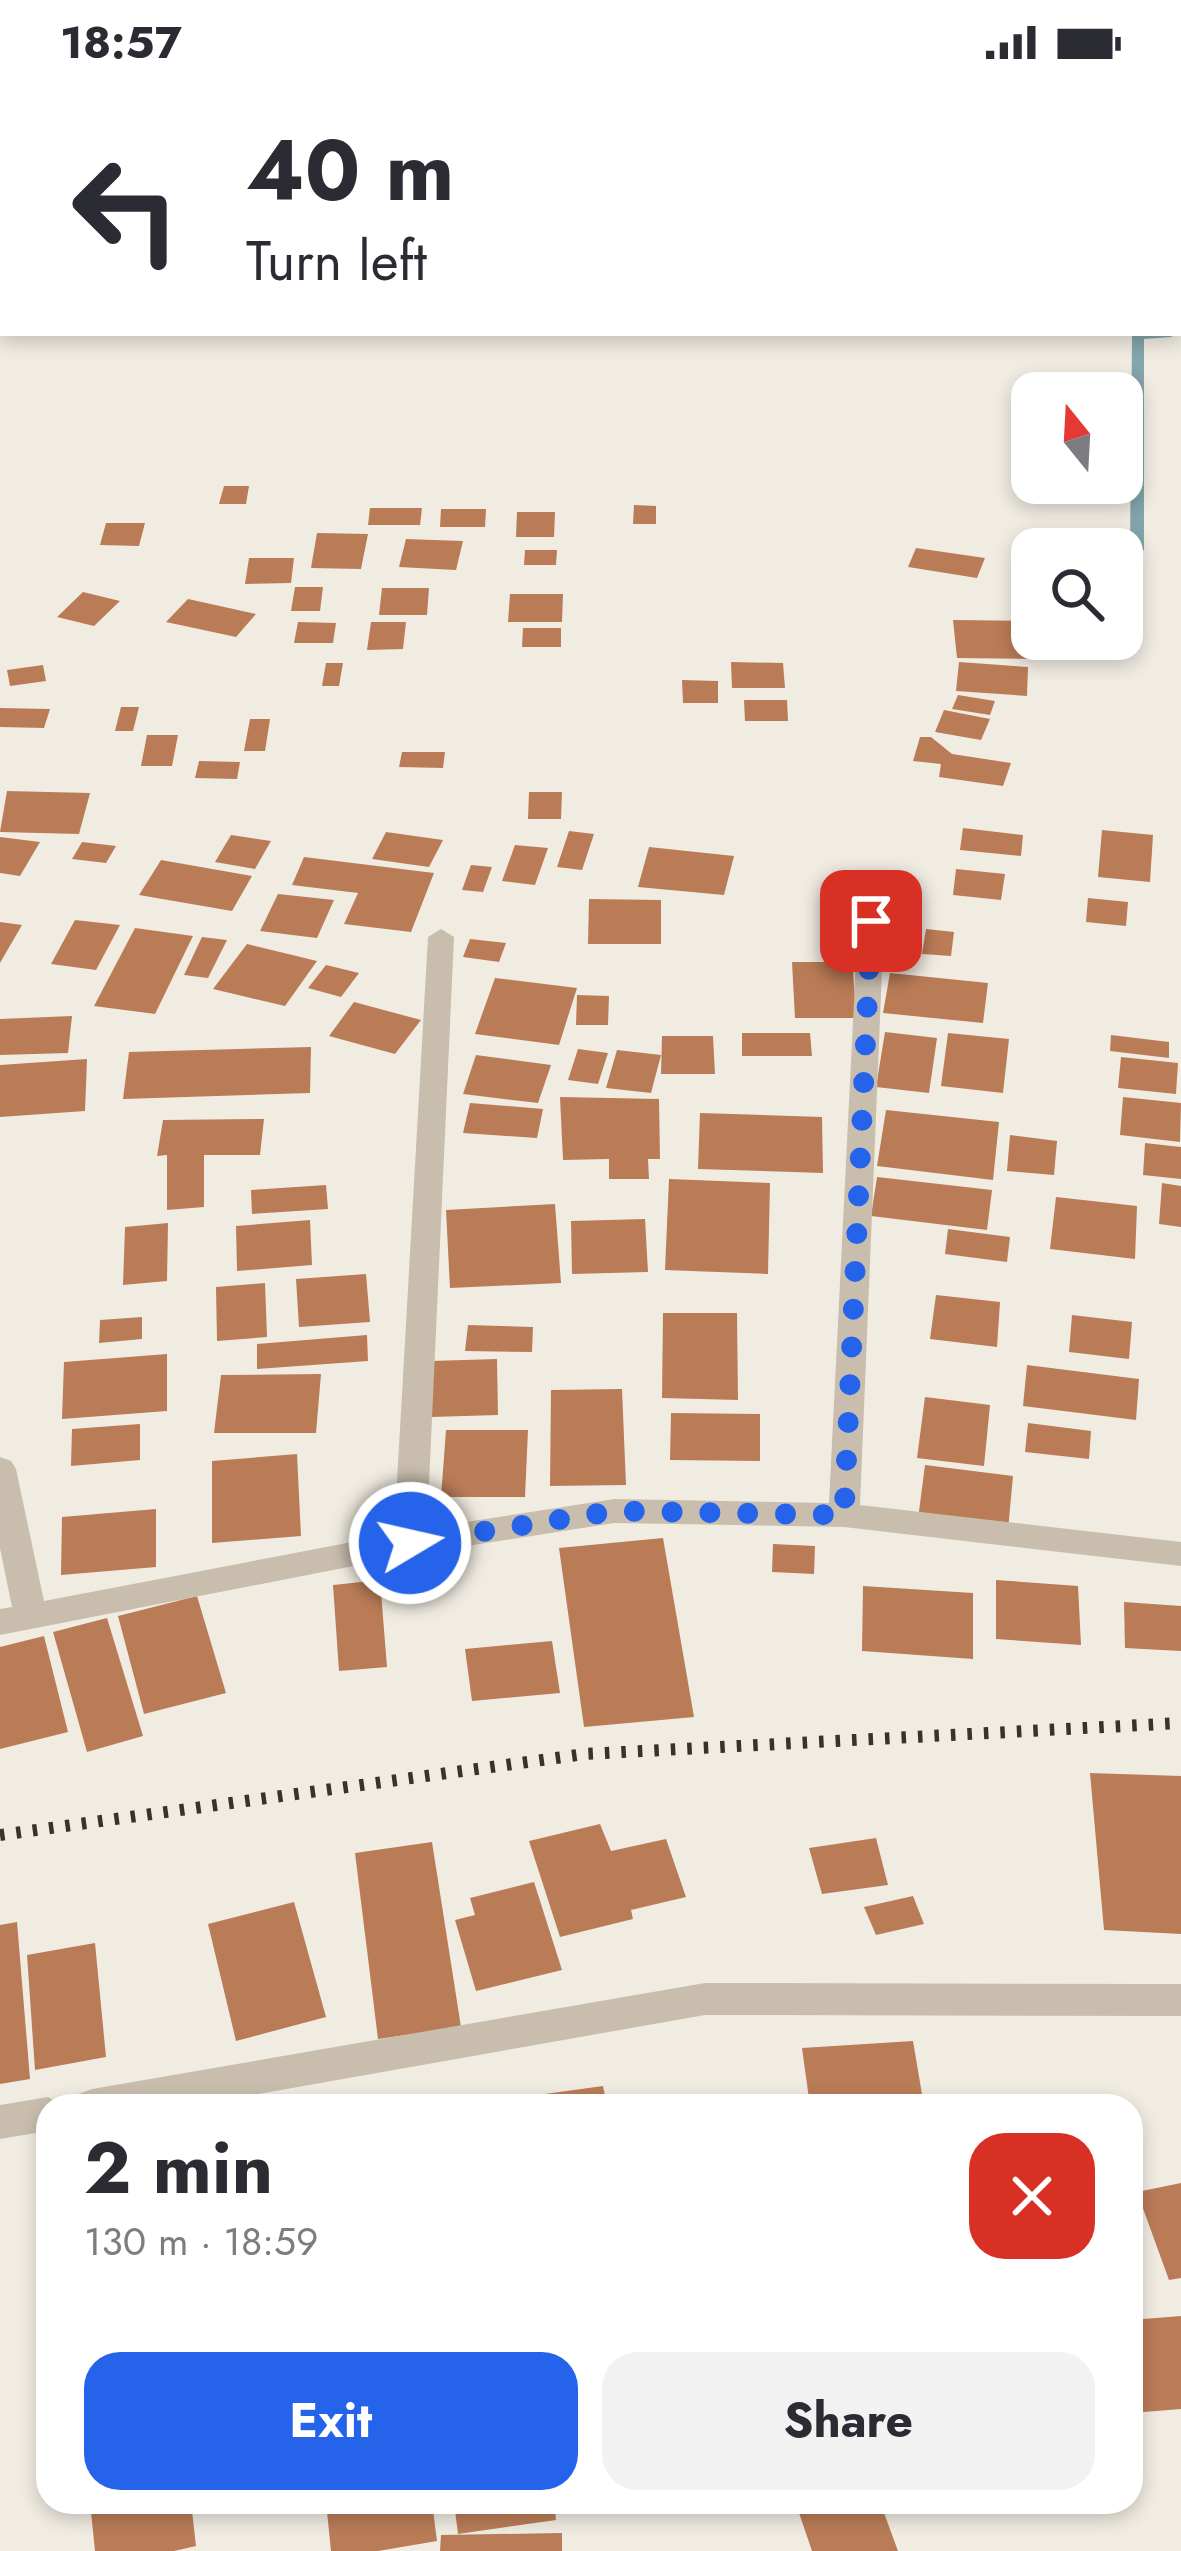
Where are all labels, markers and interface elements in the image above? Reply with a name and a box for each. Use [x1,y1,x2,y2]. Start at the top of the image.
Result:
text: 18:57 [60,10,182,75]
text: 40 m [246,110,454,232]
icon: left [48,132,204,288]
text: Turn left [246,222,427,300]
north arrow [1011,372,1143,504]
map controls [1011,372,1143,660]
button: search [1011,528,1143,660]
pin [820,870,922,972]
icon: arrive [838,888,904,954]
position arrow [347,1480,473,1606]
text: 2 min [84,2116,273,2220]
button: close [969,2133,1095,2259]
text: 130 m · 18:59 [84,2213,318,2270]
button: Exit [84,2352,578,2490]
button: Share [602,2352,1095,2490]

